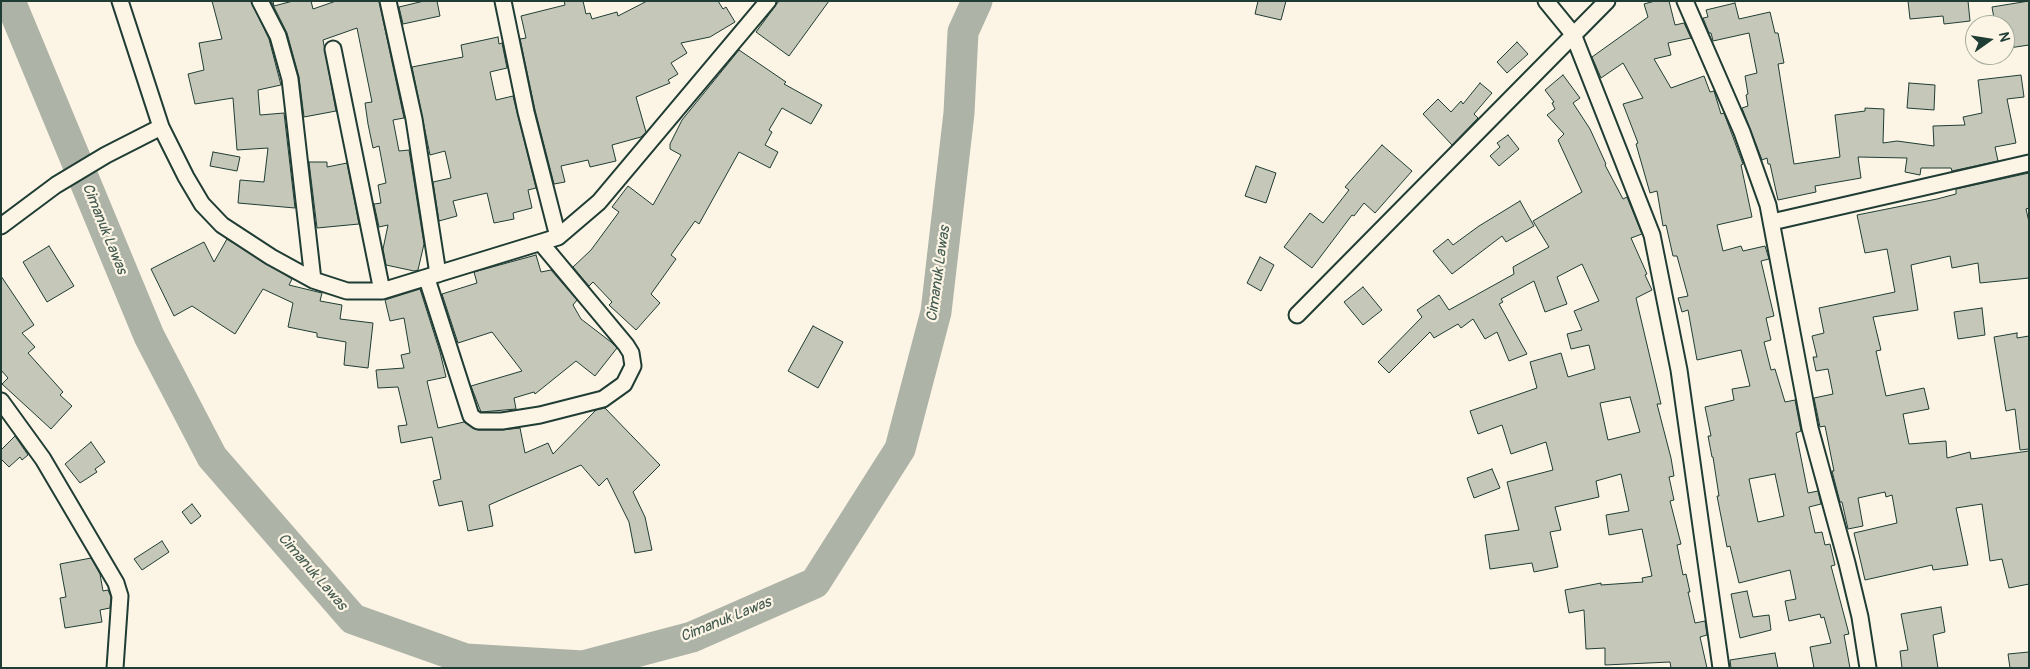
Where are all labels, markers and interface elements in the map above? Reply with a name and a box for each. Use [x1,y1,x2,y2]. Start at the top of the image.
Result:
north arrow [1965,15,2015,65]
text: N [1995,30,2013,43]
water label: Cimanuk Lawas [78,181,130,277]
water label: Cimanuk Lawas [923,225,955,323]
water label: Cimanuk Lawas [274,530,350,614]
water label: Cimanuk Lawas [678,594,774,646]

